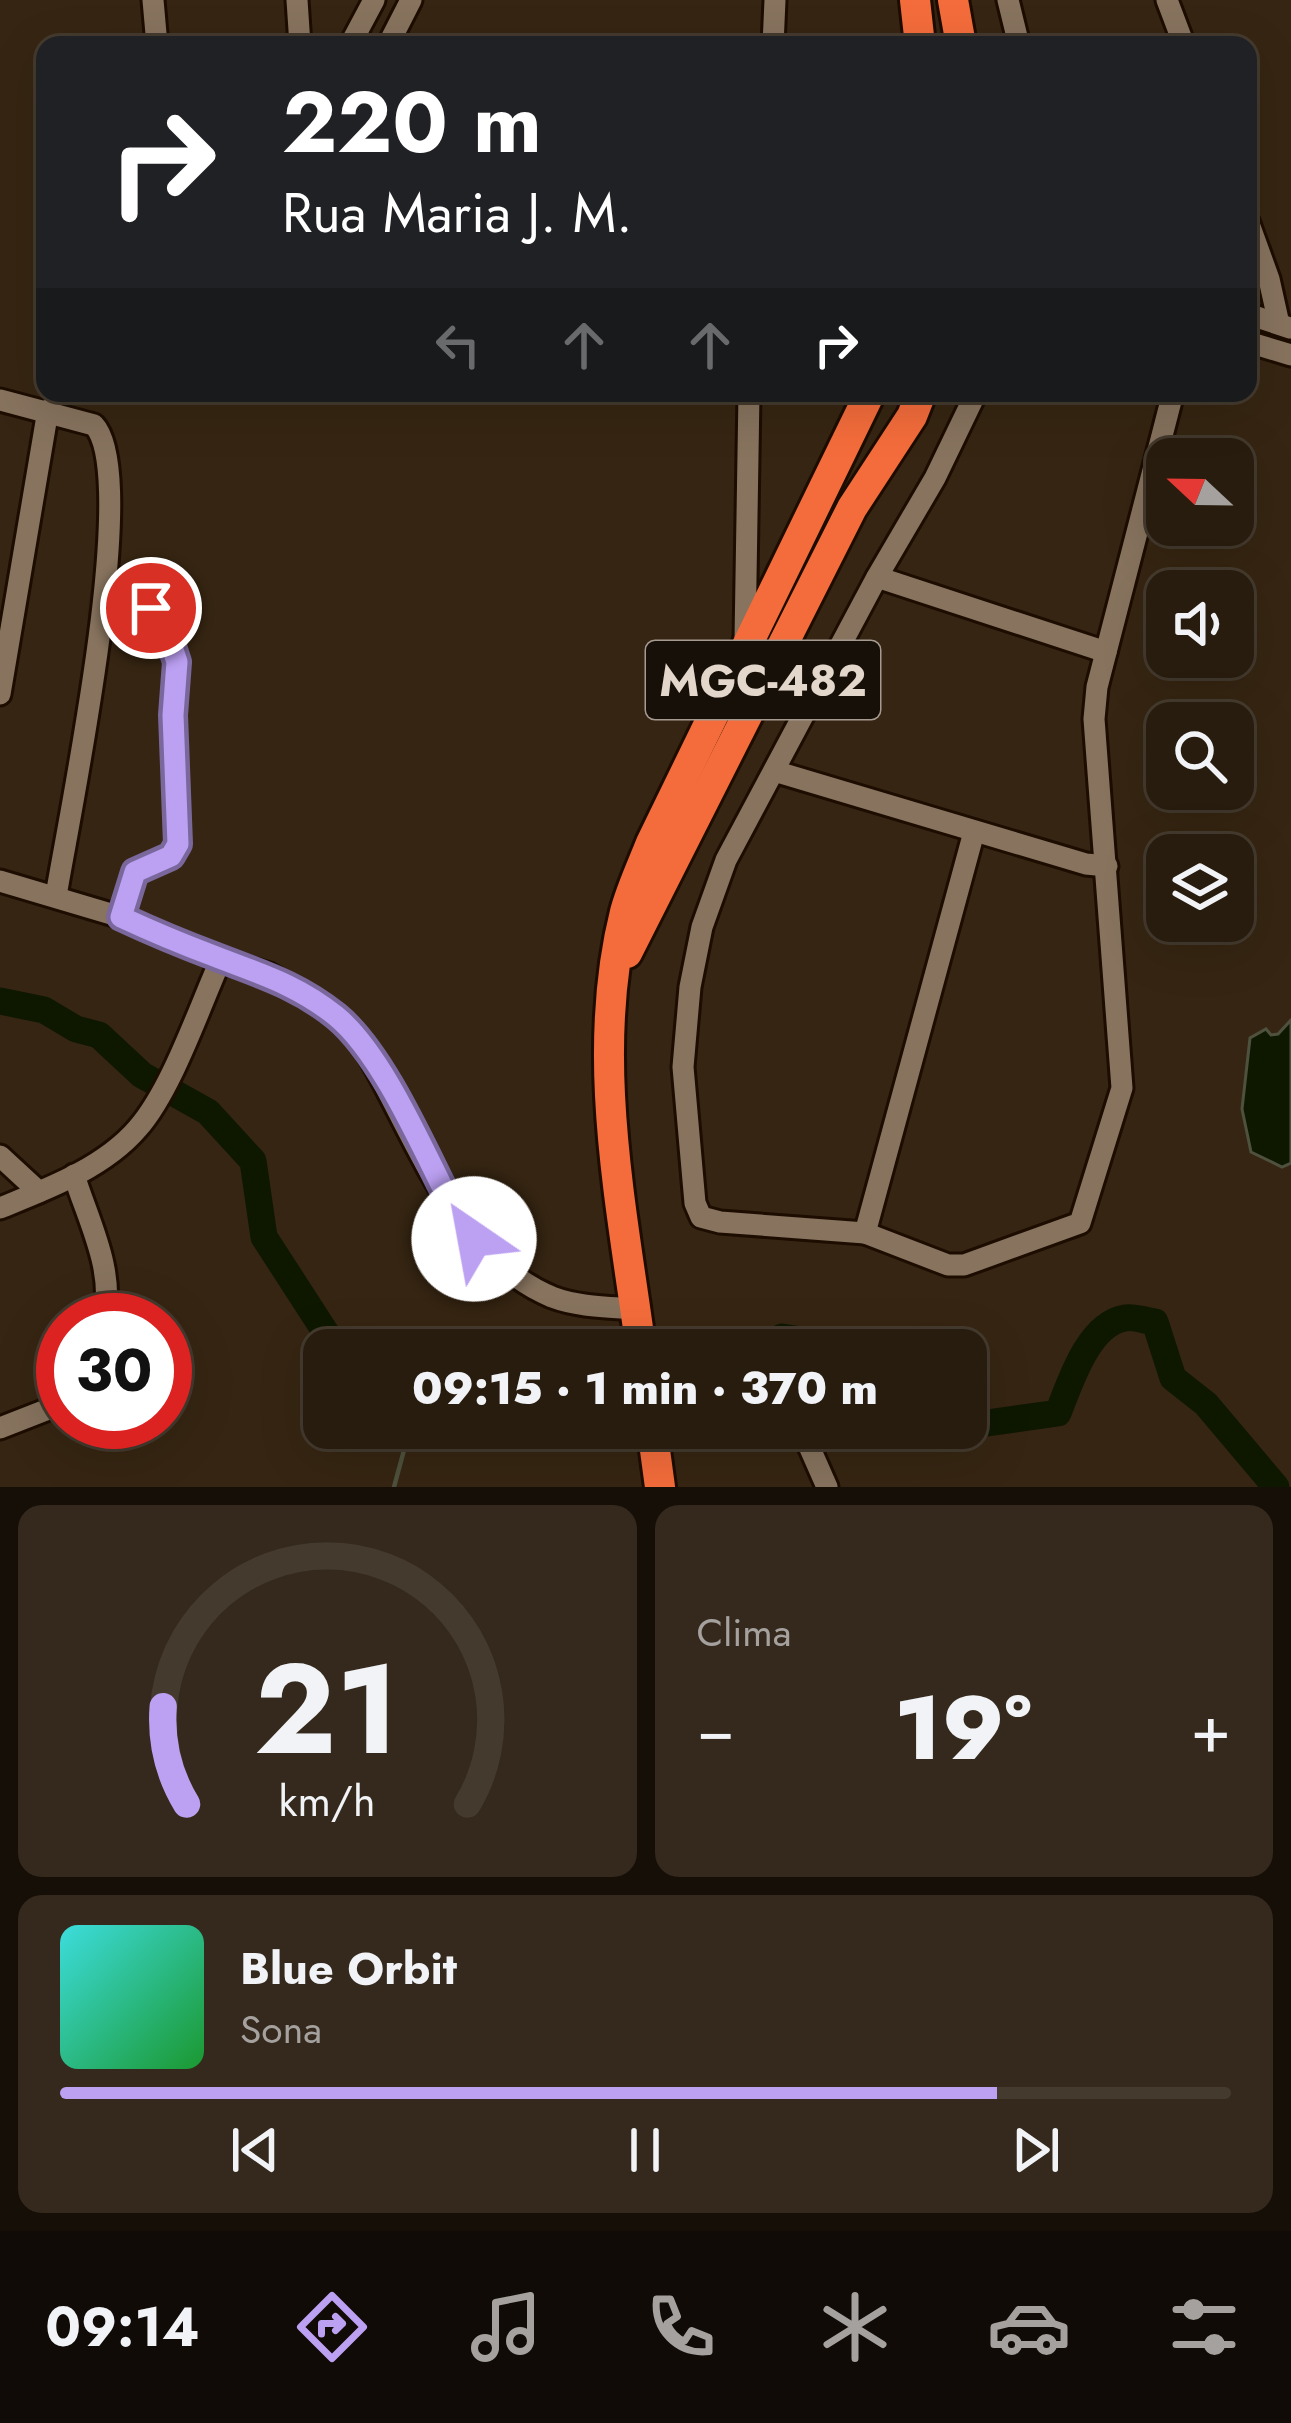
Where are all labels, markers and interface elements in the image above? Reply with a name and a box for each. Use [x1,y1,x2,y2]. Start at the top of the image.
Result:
text: 220 m [282,62,542,184]
icon: right [84,84,240,240]
text: Rua Maria J. M. [282,174,633,252]
icon: left [425,312,491,378]
icon: ahead [551,312,617,378]
icon: ahead [677,312,743,378]
icon: right [803,312,869,378]
north arrow [1146,438,1254,546]
map controls [1146,438,1254,942]
pin [100,557,202,659]
button: sound [1146,570,1254,678]
icon: arrive [118,575,184,641]
road number: MGC-482 [646,641,880,719]
button: search [1146,702,1254,810]
button: layers [1146,834,1254,942]
position arrow [411,1176,537,1302]
speed limit sign: 30 [36,1293,192,1449]
text: 09:15 · 1 min · 370 m [412,1356,878,1421]
text: Clima [697,1604,792,1661]
text: 21 [255,1619,400,1800]
text: 19° [894,1663,1032,1793]
text: − [697,1681,735,1777]
text: + [1190,1681,1231,1777]
text: km/h [279,1770,376,1832]
text: Blue Orbit [240,1936,457,2001]
text: Sona [240,2001,322,2058]
icon: previous [222,2117,288,2183]
icon: pause [612,2117,678,2183]
icon: next [1003,2117,1069,2183]
icon: directions [290,2285,374,2369]
icon: music [464,2285,548,2369]
icon: phone [639,2285,723,2369]
icon: climate [813,2285,897,2369]
icon: car [987,2285,1071,2369]
icon: filters [1162,2285,1246,2369]
text: 09:14 [45,2288,200,2366]

